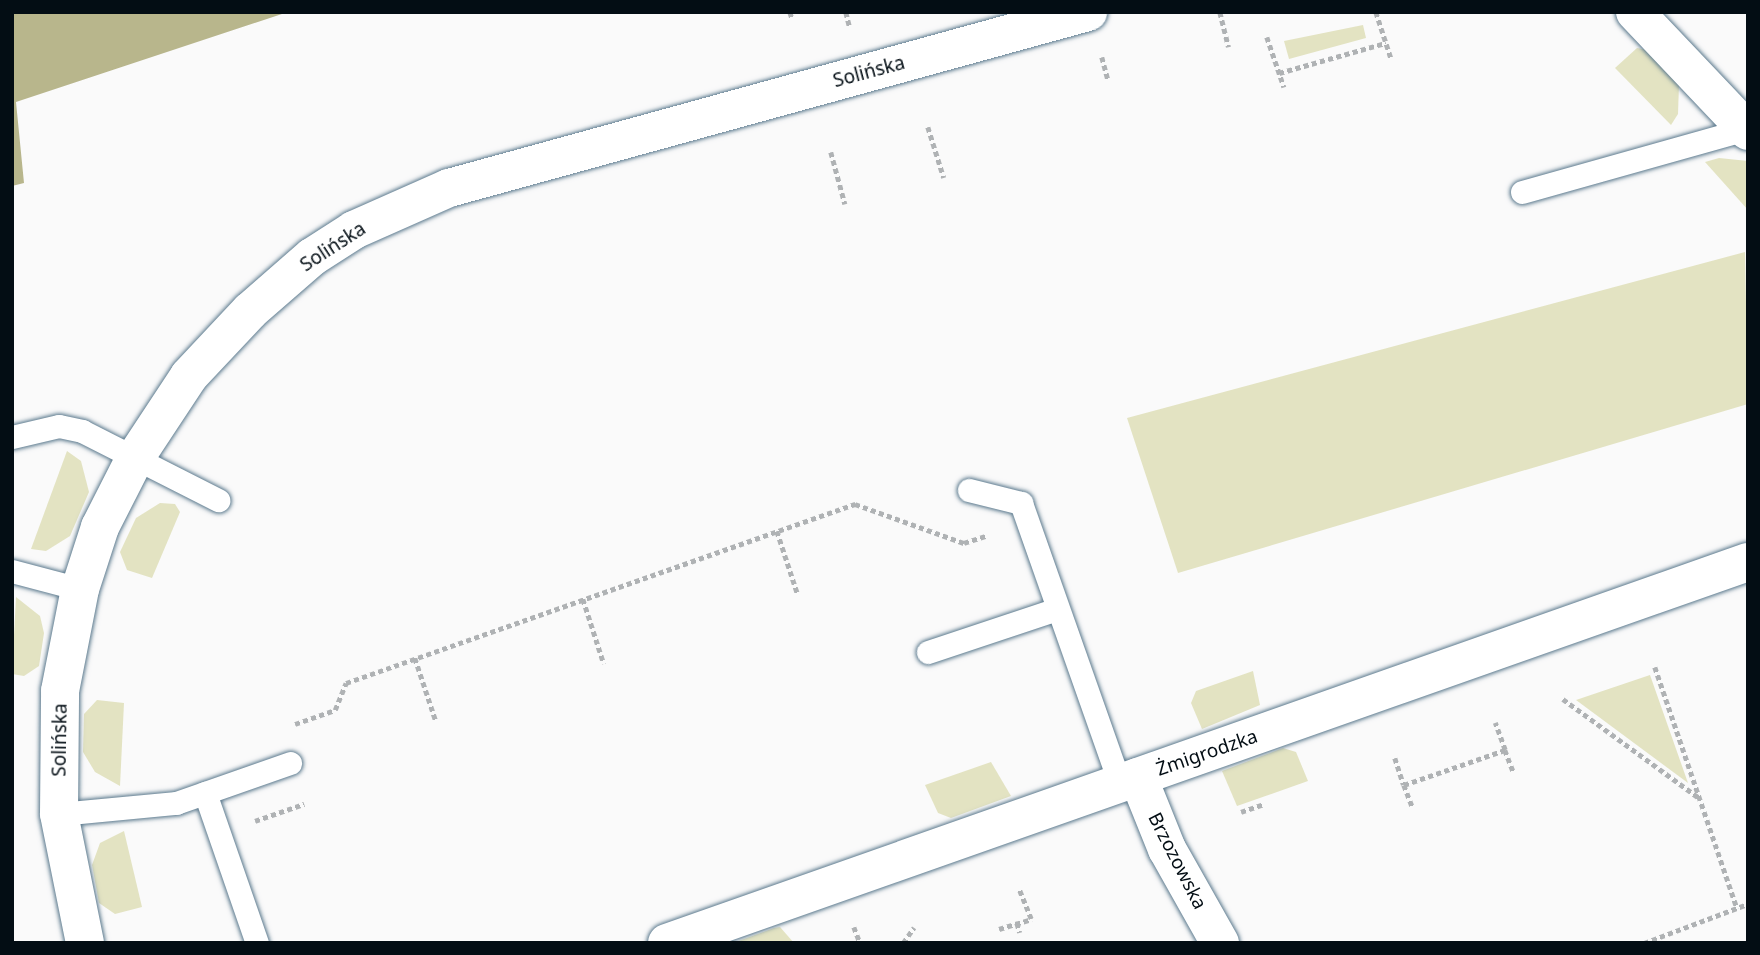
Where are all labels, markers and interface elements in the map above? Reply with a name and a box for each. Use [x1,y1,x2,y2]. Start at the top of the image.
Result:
street label: Solińska [831,51,907,93]
street label: Solińska [296,217,370,277]
street label: Solińska [48,703,72,777]
street label: Żmigrodzka [1153,725,1261,781]
street label: Brzozowska [1143,809,1211,913]

